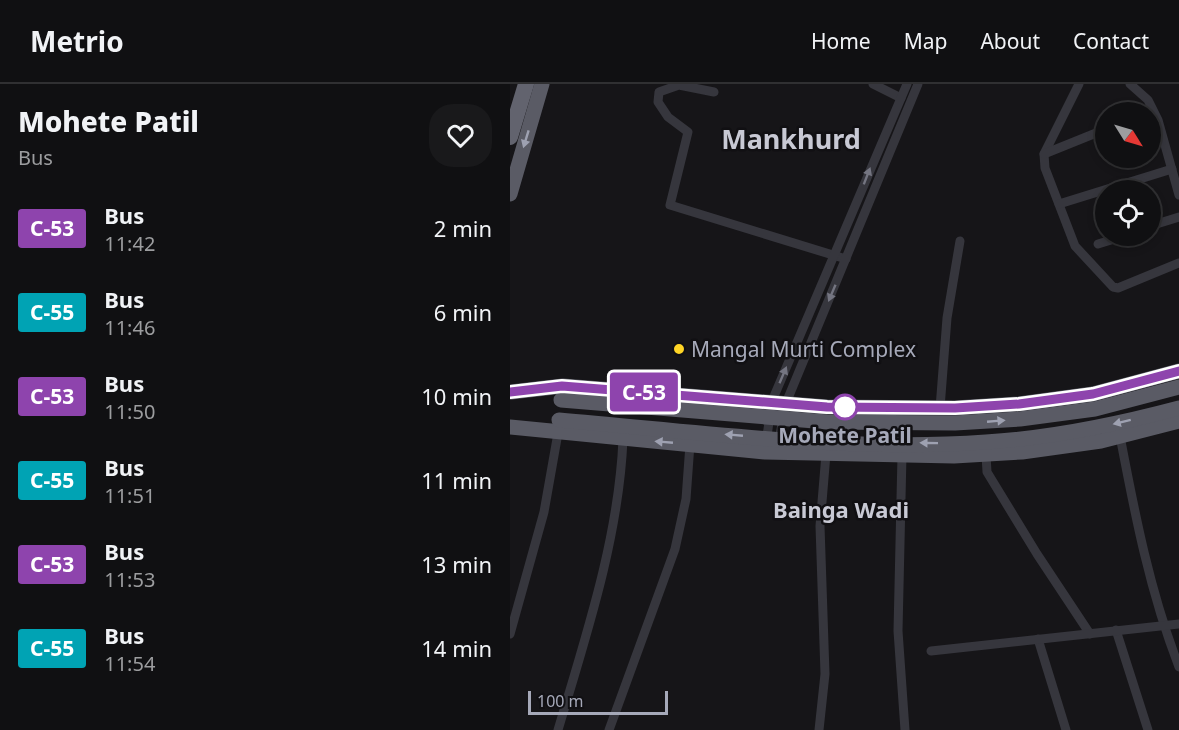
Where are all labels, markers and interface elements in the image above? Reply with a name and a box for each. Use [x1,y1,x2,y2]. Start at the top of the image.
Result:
text: Metrio [30,22,124,60]
text: Home [811,27,871,55]
text: Map [904,27,947,55]
text: About [980,27,1040,55]
text: Contact [1073,27,1149,55]
text: Mohete Patil [18,102,199,140]
north arrow [1095,102,1161,168]
map controls [1095,102,1161,246]
button: heart [429,104,492,167]
district label: Mankhurd [721,120,861,157]
one-way arrow [521,130,530,148]
text: Bus [18,144,53,171]
one-way arrow [863,167,872,185]
button: locate [1095,180,1161,246]
text: Bus [104,200,144,230]
text: 2 min [434,213,492,243]
text: C-53 [30,214,74,242]
text: 11:42 [104,230,155,257]
text: Bus [104,284,144,314]
one-way arrow [827,285,837,303]
text: 6 min [434,297,492,327]
text: C-55 [30,298,74,326]
text: 11:46 [104,314,155,341]
place label: Mangal Murti Complex [691,335,916,363]
marker: Mangal Murti Complex [672,342,686,356]
one-way arrow [779,366,788,384]
text: Bus [104,368,144,398]
line badge: C-53 [602,372,686,412]
text: C-53 [622,378,666,406]
text: 10 min [421,381,492,411]
text: C-53 [30,382,74,410]
marker: Mohete Patil [832,394,858,420]
text: 11:50 [104,398,155,425]
one-way arrow [987,416,1006,426]
one-way arrow [1113,418,1132,428]
place label: Mohete Patil [778,421,912,449]
one-way arrow [725,430,744,440]
one-way arrow [654,437,673,447]
one-way arrow [920,438,939,448]
text: Bus [104,452,144,482]
text: 11 min [421,465,492,495]
text: C-55 [30,466,74,494]
text: 11:51 [104,482,155,509]
district label: Bainga Wadi [773,494,909,524]
text: Bus [104,536,144,566]
text: 13 min [421,549,492,579]
text: C-53 [30,550,74,578]
text: 11:53 [104,566,155,593]
text: Bus [104,620,144,650]
text: 14 min [421,633,492,663]
text: C-55 [30,634,74,662]
text: 11:54 [104,650,155,677]
scale bar [528,688,668,716]
text: 100 m [537,690,584,712]

